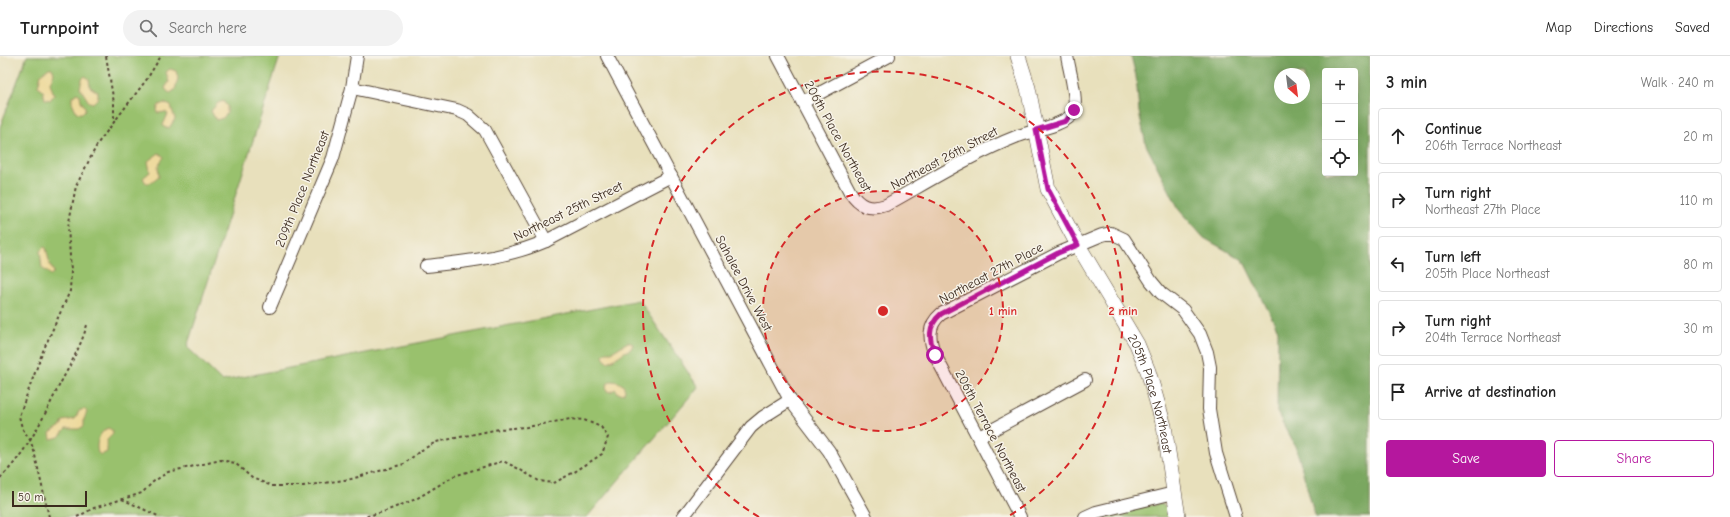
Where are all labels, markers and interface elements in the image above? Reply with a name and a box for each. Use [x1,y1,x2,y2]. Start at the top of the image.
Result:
search box [123,10,403,46]
text: Turnpoint [20,17,99,39]
icon: search [137,17,159,39]
text: Search here [169,19,247,37]
text: Map [1545,19,1572,36]
text: Directions [1594,19,1653,36]
text: Saved [1675,19,1710,36]
north arrow [1274,68,1310,104]
map controls [1322,68,1358,176]
button: + [1322,68,1358,104]
text: 3 min [1386,73,1427,92]
text: Walk · 240 m [1641,75,1714,90]
street label: 206th Place Northeast [801,78,875,195]
route end [1065,101,1083,119]
button: − [1322,104,1358,140]
text: Continue [1425,120,1482,138]
street label: Northeast 26th Street [888,123,1001,193]
icon: ahead [1387,125,1409,147]
street label: 209th Place Northeast [272,127,333,249]
text: 20 m [1683,129,1713,144]
text: 206th Terrace Northeast [1425,138,1562,153]
button: locate [1322,140,1358,176]
street label: Northeast 25th Street [511,178,626,244]
text: Turn right [1425,184,1491,202]
icon: right [1387,189,1409,211]
text: 110 m [1680,193,1713,208]
text: Northeast 27th Place [1425,202,1541,217]
street label: Sahalee Drive West [712,233,776,334]
street label: Northeast 27th Place [936,239,1046,307]
text: Turn left [1425,248,1481,266]
icon: left [1387,253,1409,275]
text: 80 m [1683,257,1713,272]
text: 205th Place Northeast [1425,266,1549,281]
centre of rings [876,304,890,318]
text: 1 min [989,304,1017,318]
text: 2 min [1108,304,1138,318]
text: Turn right [1425,312,1491,330]
icon: right [1387,317,1409,339]
text: 30 m [1683,321,1713,336]
text: 204th Terrace Northeast [1425,330,1561,345]
street label: 205th Place Northeast [1125,331,1176,456]
route start [926,346,944,364]
street label: 206th Terrace Northeast [952,367,1030,496]
icon: arrive [1387,381,1409,403]
text: Arrive at destination [1425,383,1556,401]
button: Save [1386,440,1546,477]
button: Share [1554,440,1714,477]
scale bar [12,489,87,508]
text: 50 m [18,491,43,504]

